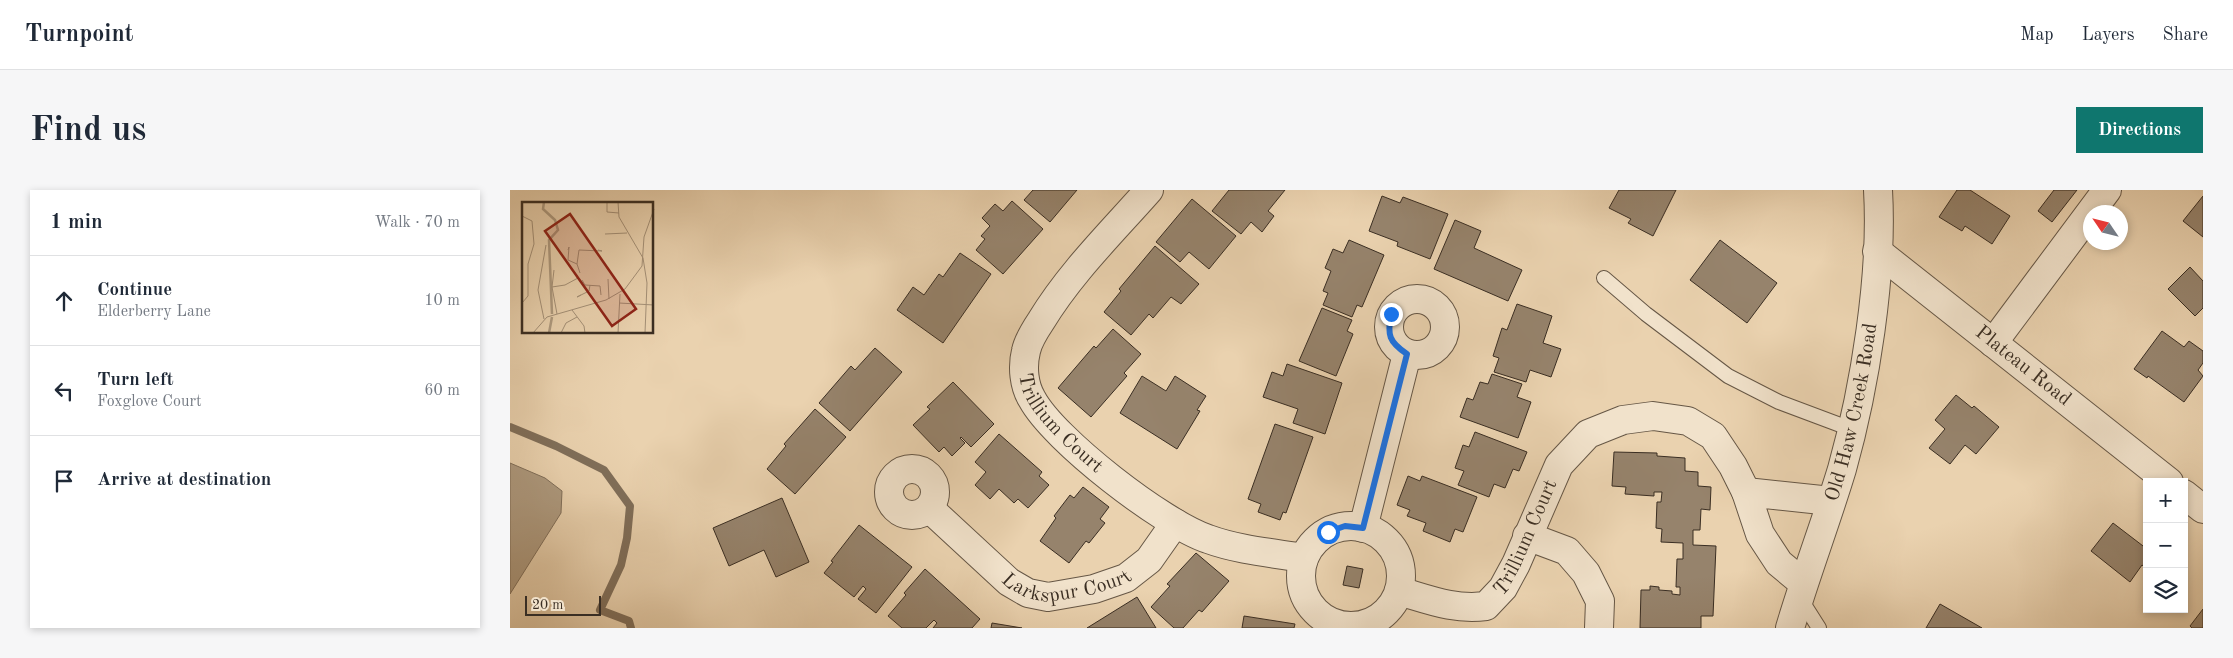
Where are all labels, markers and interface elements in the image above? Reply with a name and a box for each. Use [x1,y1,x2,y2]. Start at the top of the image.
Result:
text: Turnpoint [25,23,133,47]
text: Map [2020,26,2054,44]
text: Layers [2082,26,2134,44]
text: Share [2162,26,2208,44]
button: Directions [2076,107,2203,153]
text: Find us [30,113,146,148]
inset map [522,202,654,334]
north arrow [2083,205,2128,250]
text: 1 min [50,212,103,233]
text: Walk · 70 m [374,215,460,231]
text: Continue [97,281,172,300]
icon: ahead [50,287,78,315]
text: 10 m [424,293,460,309]
route end [1380,303,1403,326]
text: Elderberry Lane [97,304,211,320]
street label: Old Haw Creek Road [1822,322,1881,504]
street label: Plateau Road [1971,323,2075,410]
text: Turn left [97,371,174,390]
street label: Trillium Court [1014,372,1106,477]
icon: left [50,377,78,405]
text: 60 m [424,383,460,399]
text: Foxglove Court [97,394,202,410]
icon: arrive [50,467,78,495]
text: Arrive at destination [97,471,271,490]
street label: Trillium Court [1491,477,1561,600]
map controls [2143,478,2188,613]
button: + [2143,478,2188,523]
route start [1317,521,1340,544]
button: − [2143,523,2188,568]
street label: Larkspur Court [999,558,1133,582]
text: Larkspur Court [997,567,1136,607]
button: layers [2143,568,2188,613]
scale bar [525,593,601,616]
text: 20 m [532,598,563,612]

